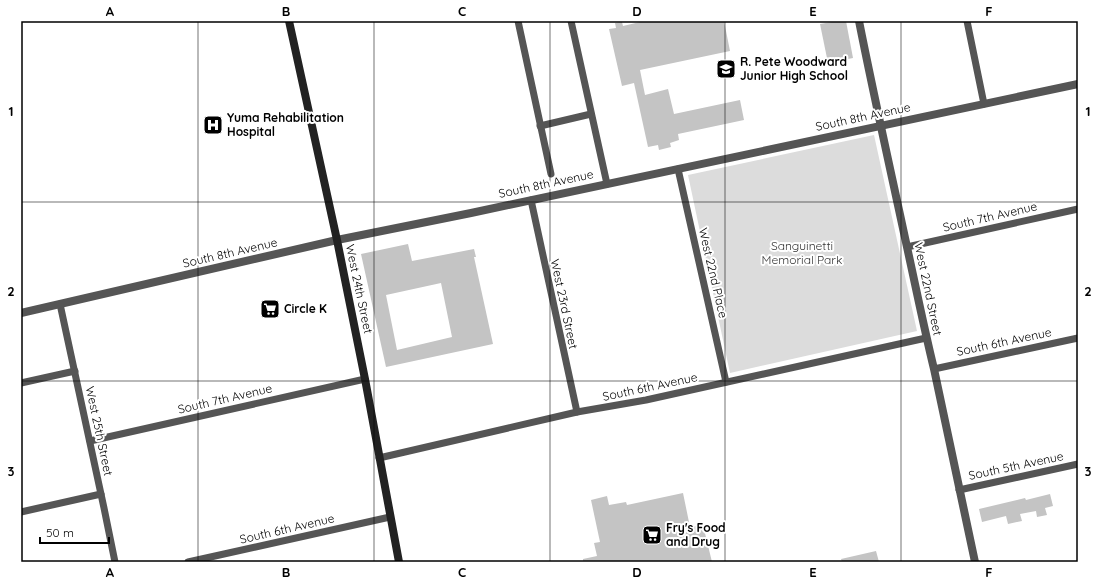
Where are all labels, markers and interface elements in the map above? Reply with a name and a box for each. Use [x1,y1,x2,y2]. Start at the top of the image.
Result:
text: A [106,3,115,19]
text: B [282,3,290,19]
text: C [458,3,466,19]
text: D [632,3,642,19]
text: E [809,3,817,19]
text: F [985,3,993,19]
place label: R. Pete Woodward Junior High School [740,54,848,83]
school or university icon: R. Pete Woodward Junior High School [715,58,737,80]
street label: South 8th Avenue [814,99,912,134]
text: 1 [8,103,14,119]
text: 1 [1085,103,1091,119]
place label: Yuma Rehabilitation Hospital [227,110,344,139]
hospital icon: Yuma Rehabilitation Hospital [202,114,224,136]
street label: South 8th Avenue [497,166,595,201]
street label: South 7th Avenue [941,198,1039,235]
street label: West 22nd Place [696,226,731,320]
street label: South 8th Avenue [181,234,279,271]
park label: Sanguinetti Memorial Park [762,238,842,267]
street label: West 22nd Street [911,241,946,337]
street label: West 24th Street [343,243,376,335]
street label: West 23rd Street [548,257,581,350]
text: 2 [7,283,15,299]
text: 2 [1084,283,1092,299]
supermarket icon: Circle K [259,298,281,320]
place label: Circle K [284,301,327,316]
street label: South 6th Avenue [955,324,1053,359]
street label: South 6th Avenue [601,369,699,404]
street label: South 7th Avenue [176,380,274,417]
street label: West 25th Street [83,385,116,477]
street label: South 5th Avenue [967,448,1065,483]
text: 3 [8,463,15,479]
text: 3 [1085,463,1092,479]
street label: South 6th Avenue [238,510,336,547]
scale bar [40,519,109,545]
place label: Fry's Food and Drug [666,520,726,549]
supermarket icon: Fry's Food and Drug [641,524,663,546]
text: 50 m [46,525,74,540]
text: A [106,564,115,580]
text: B [282,564,290,580]
text: C [458,564,466,580]
text: D [632,564,642,580]
text: E [809,564,817,580]
text: F [985,564,993,580]

